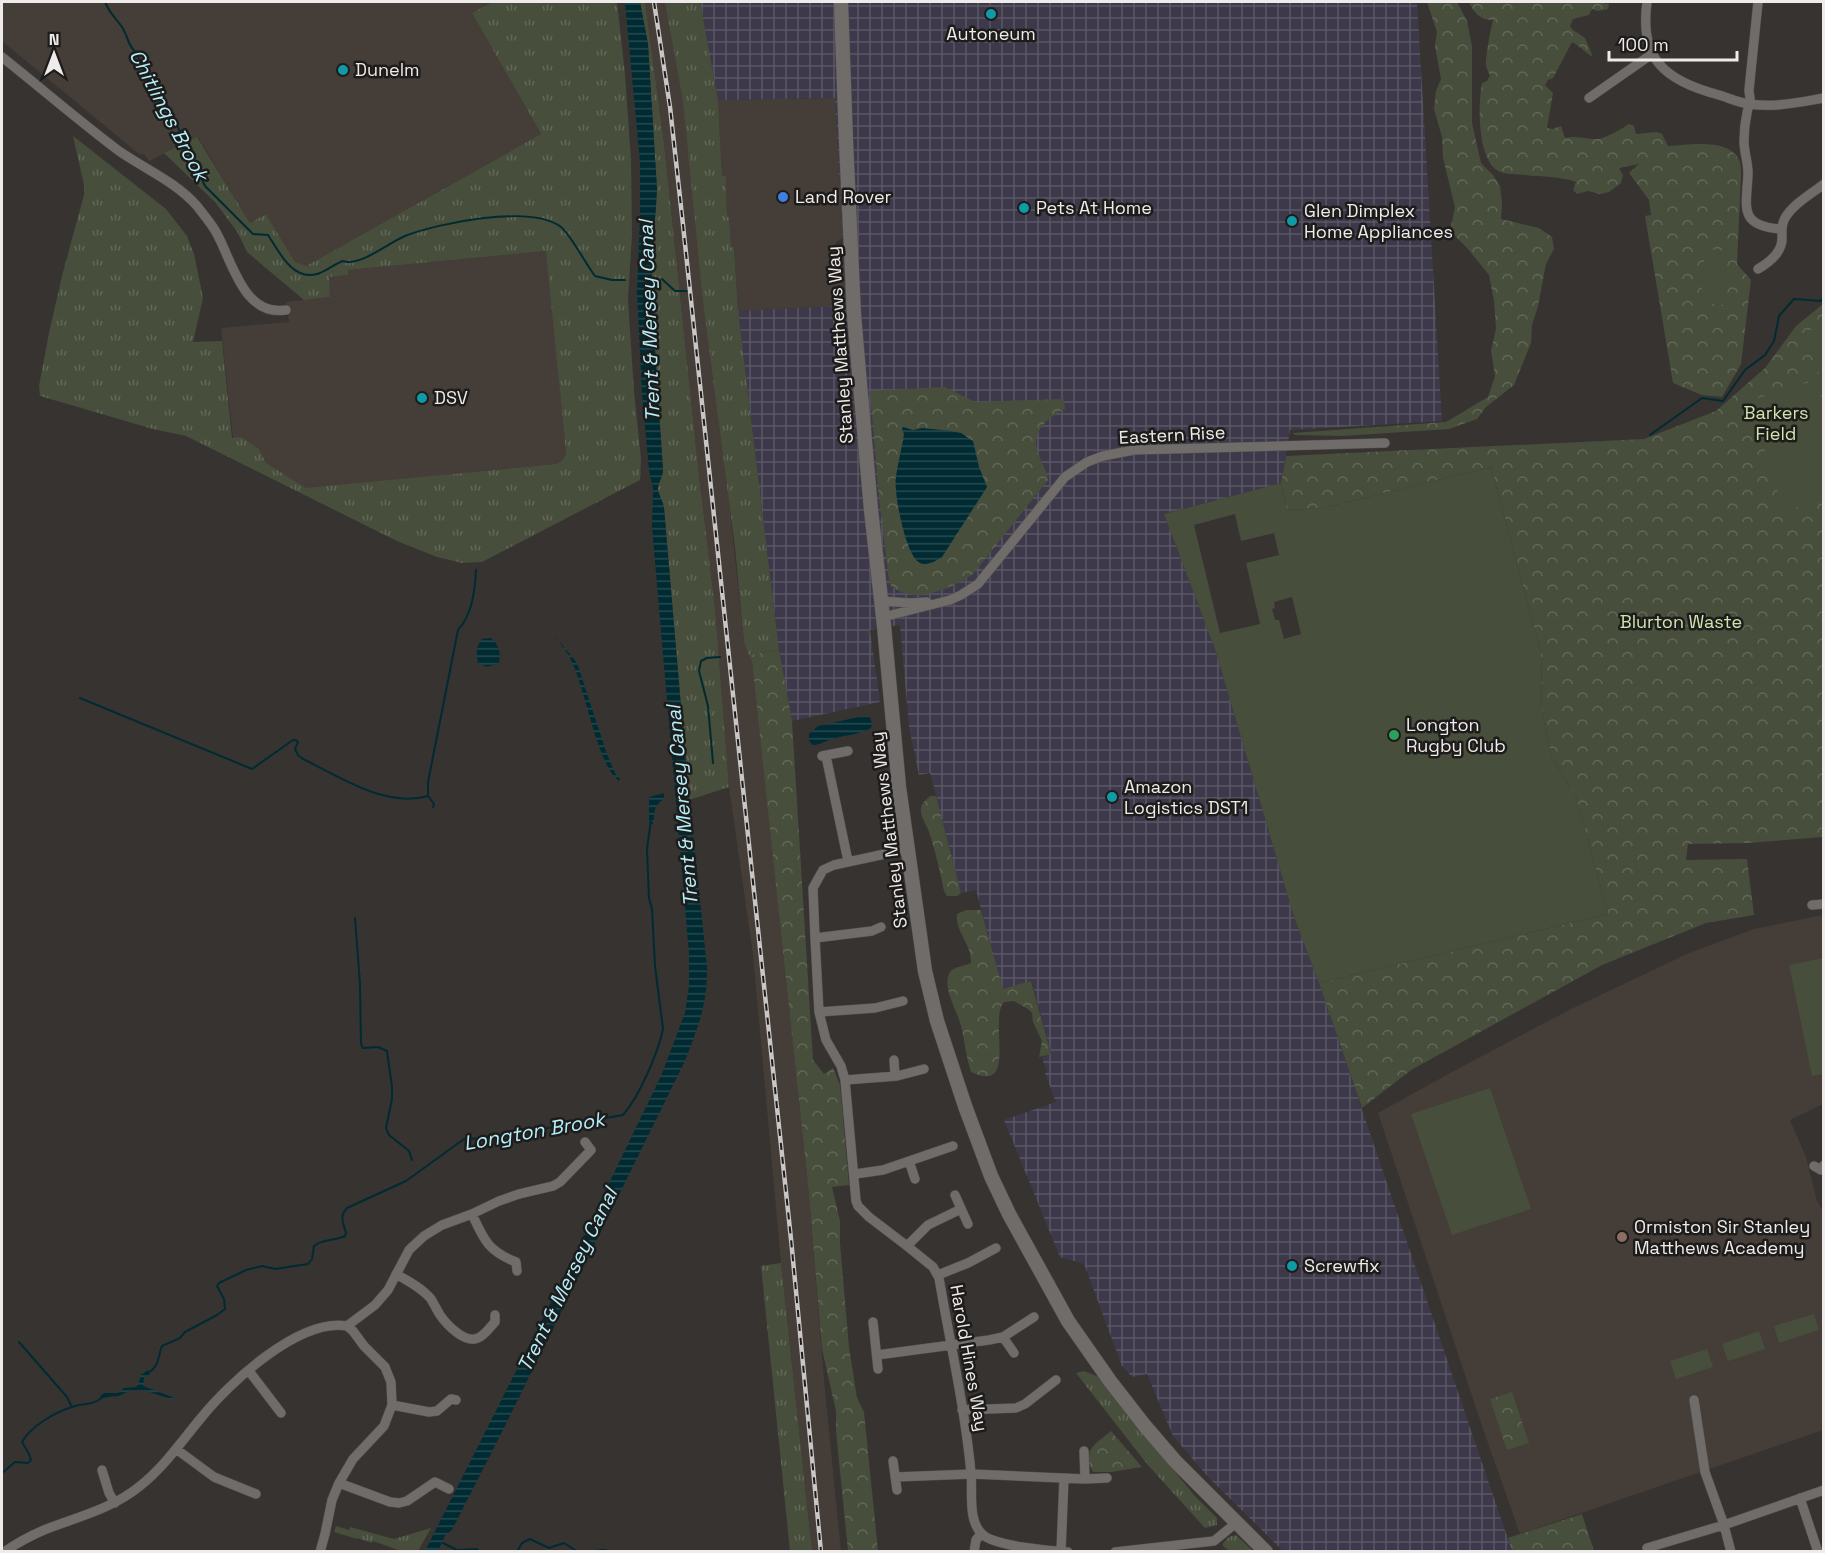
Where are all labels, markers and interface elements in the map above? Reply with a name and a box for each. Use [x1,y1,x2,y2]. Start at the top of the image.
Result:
marker: Autoneum [984,7,998,21]
place label: Autoneum [946,22,1036,45]
north arrow [24,24,84,84]
scale bar [1609,24,1736,62]
text: N [49,29,59,50]
text: 100 m [1618,33,1669,56]
water label: Chitlings Brook [123,45,216,187]
place label: Dunelm [355,58,420,81]
marker: Dunelm [336,63,350,77]
place label: Land Rover [795,185,892,208]
marker: Land Rover [776,190,790,204]
place label: Pets At Home [1036,196,1152,219]
place label: Glen Dimplex Home Appliances [1304,199,1453,243]
marker: Pets At Home [1017,201,1031,215]
marker: Glen Dimplex Home Appliances [1285,214,1299,228]
water label: Trent & Mersey Canal [632,217,666,422]
street label: Stanley Matthews Way [821,246,858,445]
place label: DSV [434,386,468,409]
marker: DSV [415,391,429,405]
park label: Barkers Field [1744,401,1809,445]
street label: Eastern Rise [1118,420,1226,449]
park label: Blurton Waste [1620,610,1742,633]
water label: Trent & Mersey Canal [660,702,704,908]
place label: Longton Rugby Club [1406,713,1506,757]
marker: Longton Rugby Club [1387,728,1401,742]
street label: Stanley Matthews Way [865,730,912,930]
place label: Amazon Logistics DST1 [1124,775,1248,819]
marker: Amazon Logistics DST1 [1105,790,1119,804]
water label: Longton Brook [461,1105,609,1156]
water label: Trent & Mersey Canal [511,1182,624,1376]
place label: Ormiston Sir Stanley Matthews Academy [1634,1215,1810,1259]
marker: Ormiston Sir Stanley Matthews Academy [1615,1230,1629,1244]
place label: Screwfix [1304,1254,1380,1277]
marker: Screwfix [1285,1259,1299,1273]
street label: Harold Hines Way [945,1283,994,1433]

